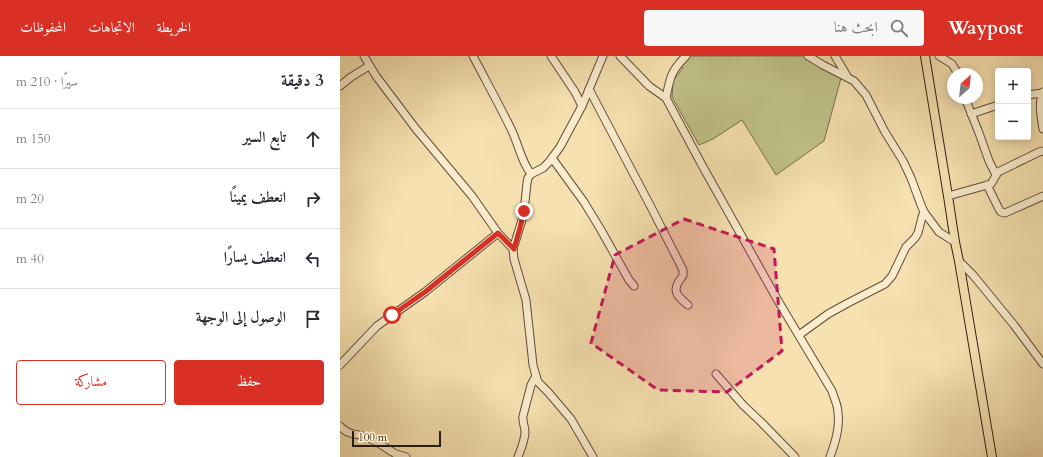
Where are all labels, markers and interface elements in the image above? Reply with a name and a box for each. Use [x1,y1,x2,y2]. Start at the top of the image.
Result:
search box [644,10,924,46]
text: Waypost [948,15,1023,41]
text: ابحث هنا [834,17,878,37]
icon: search [888,17,910,39]
text: المحفوظات [20,18,66,37]
text: الاتجاهات [88,18,135,37]
text: الخريطة [157,18,191,37]
north arrow [947,68,983,104]
map controls [995,68,1031,140]
button: + [995,68,1031,104]
text: 3 دقيقة [281,69,324,92]
text: سيرًا · 210 m [16,73,78,91]
button: − [995,104,1031,140]
text: تابع السير [243,127,286,147]
icon: ahead [302,128,324,150]
text: 150 m [16,130,50,148]
text: انعطف يمينًا [230,187,286,207]
icon: right [302,188,324,210]
text: 20 m [16,190,44,208]
route end [515,202,533,220]
text: انعطف يسارًا [224,247,286,267]
icon: left [302,248,324,270]
text: 40 m [16,250,44,268]
route start [383,306,401,324]
text: الوصول إلى الوجهة [196,307,286,327]
icon: arrive [302,308,324,330]
button: مشاركة [16,360,166,405]
button: حفظ [174,360,324,405]
scale bar [352,429,441,448]
text: 100 m [358,430,387,445]

